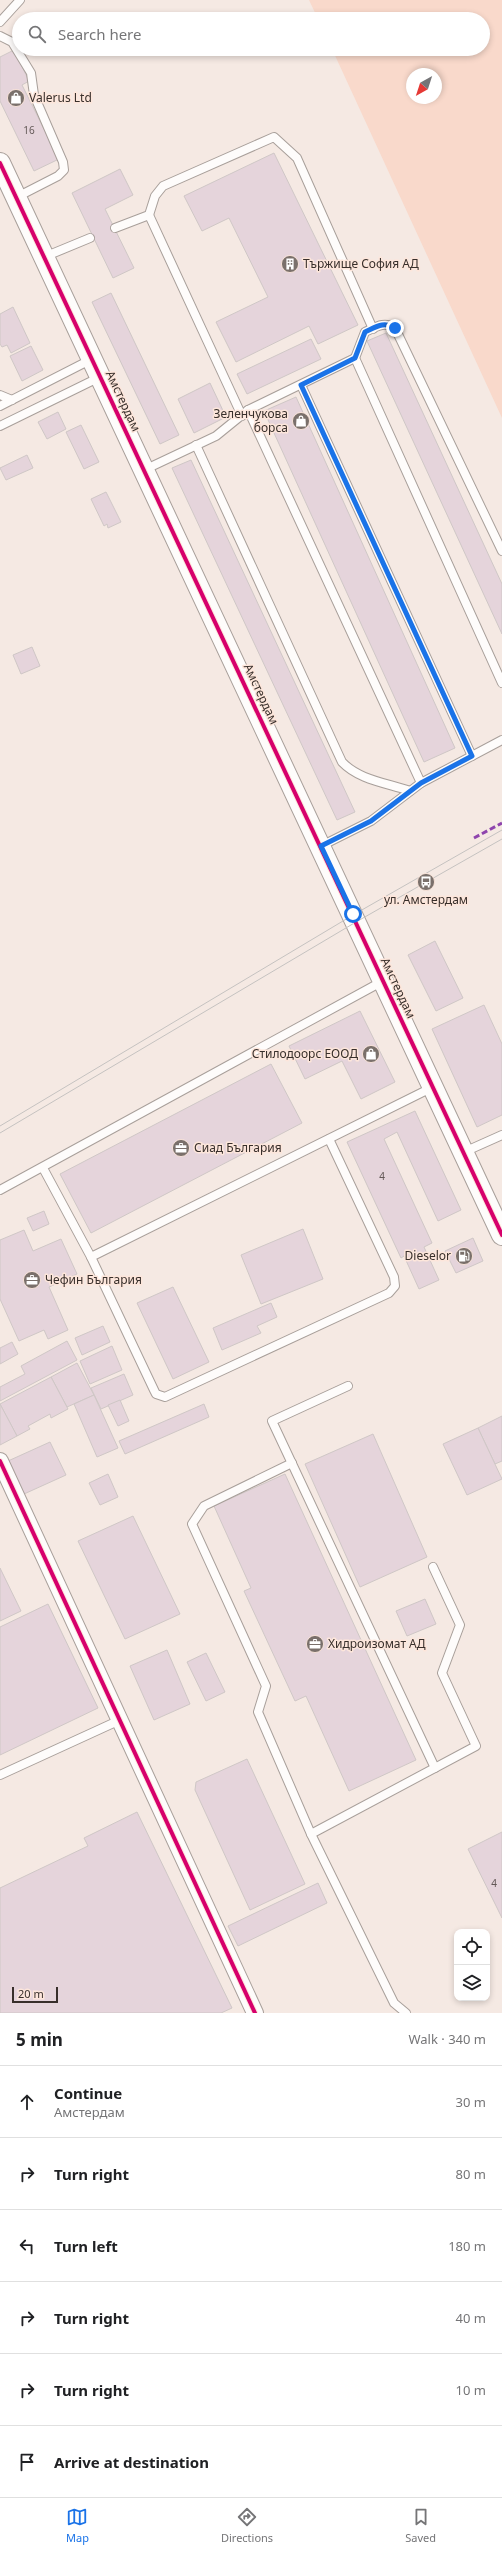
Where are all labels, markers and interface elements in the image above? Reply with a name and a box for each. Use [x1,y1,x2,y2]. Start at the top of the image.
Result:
search box [12,12,490,56]
icon: search [26,23,48,45]
text: Search here [58,24,141,44]
north arrow [406,68,442,104]
shop icon: Valerus Ltd [6,88,26,108]
place label: Valerus Ltd [29,89,92,106]
house number: 16 [23,123,35,137]
building icon: Тържище София АД [280,254,300,274]
place label: Тържище София АД [303,255,419,272]
route end [386,319,404,337]
street label: Амстердам [102,368,145,434]
place label: Зеленчукова борса [214,405,288,436]
shop icon: Зеленчукова борса [291,411,311,431]
street label: Амстердам [240,661,283,727]
bus stop icon: ул. Амстердам [416,872,436,892]
place label: ул. Амстердам [384,891,468,908]
route start [344,905,362,923]
street label: Амстердам [377,955,420,1021]
shop icon: Стилодоорс ЕООД [361,1044,381,1064]
place label: Стилодоорс ЕООД [252,1045,358,1062]
office icon: Сиад България [171,1138,191,1158]
place label: Сиад България [194,1139,282,1156]
house number: 4 [379,1169,385,1183]
fuel station icon: Dieselor [454,1246,474,1266]
place label: Dieselor [405,1247,451,1264]
office icon: Чефин България [22,1270,42,1290]
place label: Чефин България [45,1271,142,1288]
office icon: Хидроизомат АД [305,1634,325,1654]
place label: Хидроизомат АД [328,1635,426,1652]
house number: 4 [491,1876,497,1890]
map controls [454,1929,490,2001]
button: locate [454,1929,490,1965]
button: layers [454,1965,490,2001]
scale bar [12,1985,58,2004]
text: 20 m [18,1986,44,2001]
text: 5 min [16,2028,63,2051]
text: Walk · 340 m [408,2030,486,2048]
text: Continue [54,2083,122,2103]
icon: ahead [16,2091,38,2113]
text: 30 m [456,2093,486,2111]
text: Амстердам [54,2103,125,2121]
icon: right [16,2163,38,2185]
text: Turn right [54,2164,129,2184]
text: 80 m [456,2165,486,2183]
icon: left [16,2235,38,2257]
text: Turn left [54,2236,118,2256]
text: 180 m [448,2237,486,2255]
icon: right [16,2307,38,2329]
text: Turn right [54,2308,129,2328]
text: 40 m [456,2309,486,2327]
icon: right [16,2379,38,2401]
text: Turn right [54,2380,129,2400]
text: 10 m [456,2381,486,2399]
icon: arrive [16,2451,38,2473]
text: Arrive at destination [54,2452,209,2472]
tab: Map [66,2506,89,2545]
tab: Directions [221,2506,273,2545]
tab: Saved [405,2506,436,2545]

